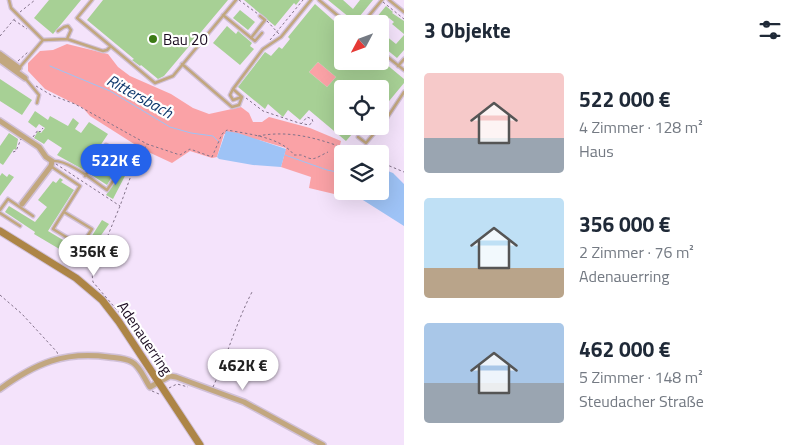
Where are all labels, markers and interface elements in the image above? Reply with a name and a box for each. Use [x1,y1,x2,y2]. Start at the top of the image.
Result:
text: 3 Objekte [424,14,511,46]
north arrow [334,15,389,70]
map controls [334,15,389,200]
icon: filters [756,16,784,44]
place label: Bau 20 [163,28,208,51]
marker: Bau 20 [147,33,159,45]
water label: Rittersbach [103,68,178,125]
button: locate [334,80,389,135]
text: 522 000 € [579,83,671,115]
icon: home [464,93,524,153]
text: 4 Zimmer · 128 m² [579,115,703,139]
text: Haus [579,139,614,163]
pin: 522K € [75,144,157,186]
button: layers [334,145,389,200]
text: 522K € [92,148,140,172]
text: 356 000 € [579,208,671,240]
icon: home [464,218,524,278]
pin: 356K € [53,234,135,277]
text: 356K € [70,239,118,263]
text: 2 Zimmer · 76 m² [579,240,694,264]
text: Adenauerring [579,264,670,288]
street label: Adenauerring [112,296,178,380]
text: 462 000 € [579,333,671,365]
icon: home [464,343,524,403]
pin: 462K € [202,348,284,391]
text: 462K € [219,353,267,377]
text: 5 Zimmer · 148 m² [579,365,703,389]
text: Steudacher Straße [579,389,704,413]

